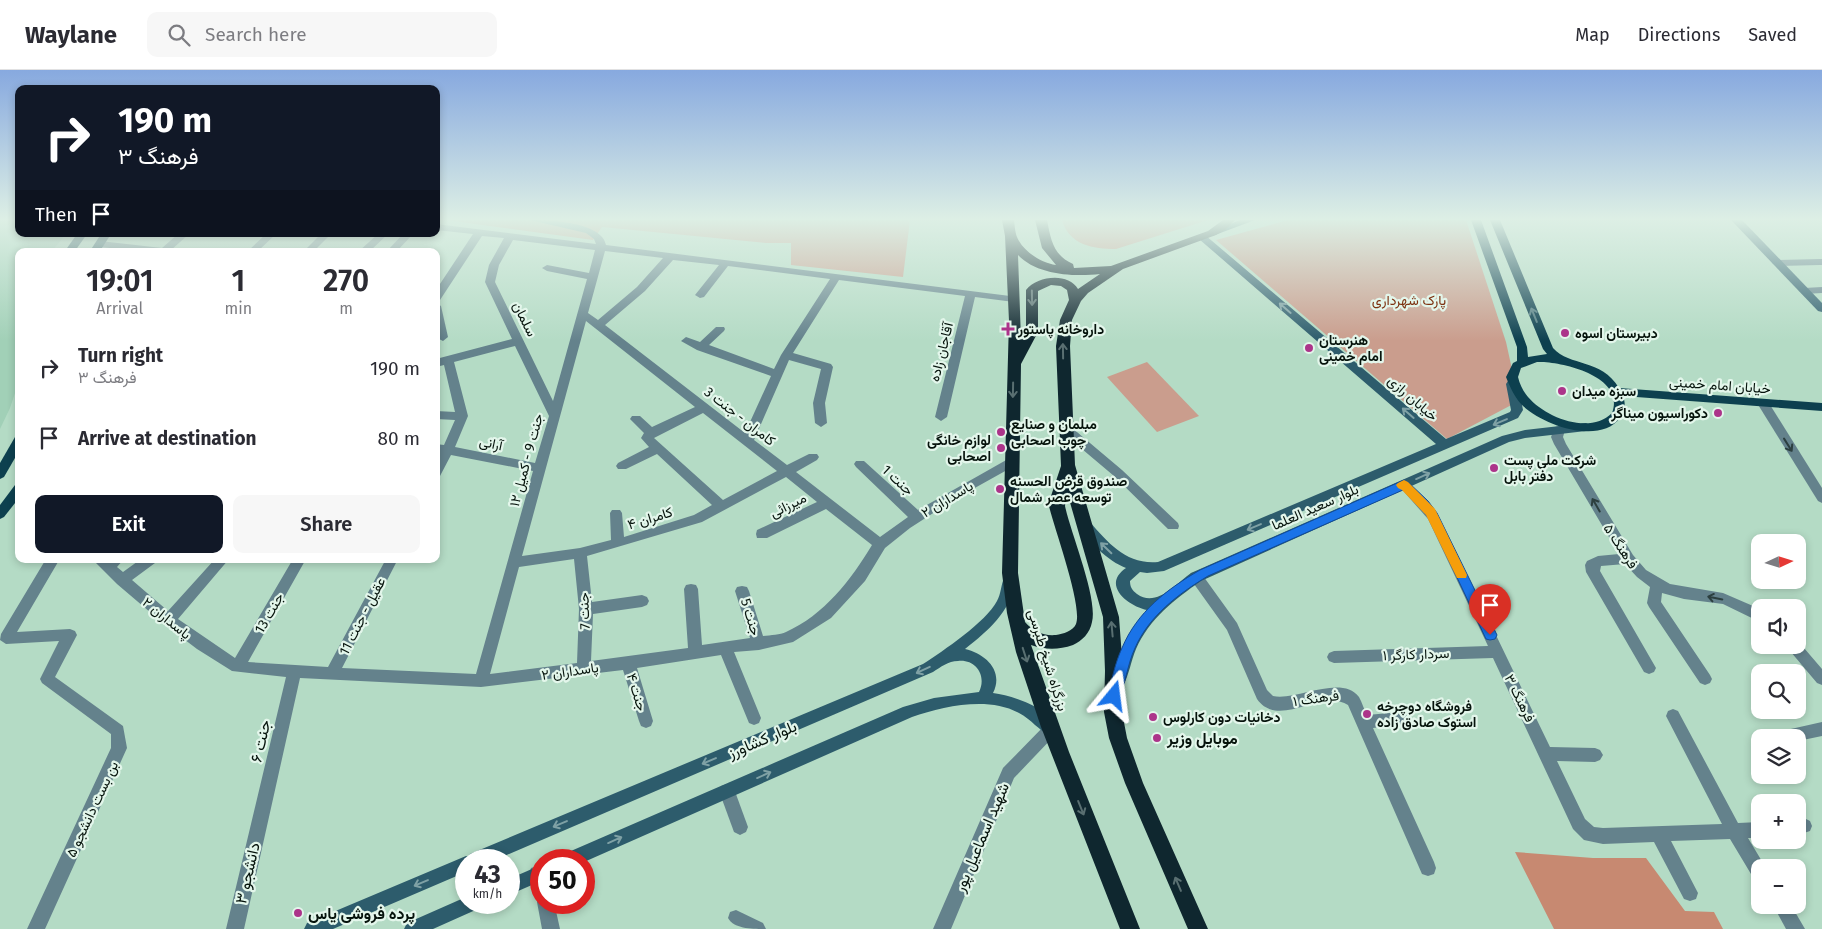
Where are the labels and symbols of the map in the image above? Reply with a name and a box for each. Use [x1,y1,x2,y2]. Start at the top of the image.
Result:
one-way arrow [1027,290,1037,306]
park label: پارک شهرداری [1372,292,1446,310]
street label: سلمان [509,299,540,339]
one-way arrow [1278,302,1291,313]
one-way arrow [1529,308,1538,323]
street label: آقاجان زاده [926,319,957,383]
place label: داروخانه پاستور [1017,321,1104,339]
marker: داروخانه پاستور [1002,323,1014,335]
place label: دبیرستان اسوه [1575,325,1658,342]
marker: دبیرستان اسوه [1559,327,1571,339]
place label: هنرستان امام خمینی [1319,332,1383,365]
marker: هنرستان امام خمینی [1303,342,1315,354]
one-way arrow [1058,343,1068,359]
street label: خیابان رازی [1384,372,1441,425]
street label: خیابان امام خمینی [1669,373,1771,398]
one-way arrow [1009,381,1018,397]
street label: کامران - جنت 3 [701,383,779,449]
place label: سبزه میدان [1572,383,1636,400]
marker: سبزه میدان [1556,385,1568,397]
place label: دکوراسیون میناگر [1610,405,1708,422]
marker: دکوراسیون میناگر [1712,407,1724,419]
one-way arrow [1402,408,1415,419]
street label: جنت 9 - کمیل ۱۲ [506,412,547,508]
place label: مبلمان و صنایع چوب اصحابی [1011,416,1097,450]
one-way arrow [1493,417,1508,427]
marker: مبلمان و صنایع چوب اصحابی [995,426,1007,438]
place label: لوازم خانگی اصحابی [927,432,991,465]
street label: آرانی [478,433,506,455]
one-way arrow [1784,437,1794,451]
marker: لوازم خانگی اصحابی [995,442,1007,454]
place label: شرکت ملی پست دفتر بابل [1504,452,1596,485]
street label: جنت 1 [878,462,917,499]
marker: شرکت ملی پست دفتر بابل [1488,462,1500,474]
one-way arrow [1415,471,1430,481]
place label: صندوق قرض الحسنه توسعه عصر شمال [1010,473,1128,506]
street label: پاسداران ۲ [918,477,977,522]
street label: بلوار سعید العلما [1269,481,1361,534]
marker: صندوق قرض الحسنه توسعه عصر شمال [994,483,1006,495]
street label: میرزائی [767,489,809,522]
one-way arrow [1591,499,1601,513]
street label: کامران ۴ [626,504,675,533]
street label: فرهنگ ۵ [1600,521,1641,572]
one-way arrow [1247,522,1262,532]
north arrow [1751,534,1806,589]
one-way arrow [1101,542,1113,554]
street label: عقیل - جنت 11 [336,574,389,658]
pin [1469,584,1511,635]
street label: جنت 13 [251,590,288,637]
street label: جنت 7 [575,592,594,630]
one-way arrow [1708,592,1724,602]
street label: پاسداران ۲ [138,594,194,644]
street label: جنت 5 [737,597,764,638]
street label: بزرگراه شیخ طبرسی [1022,607,1071,714]
one-way arrow [1107,622,1117,638]
street label: سردار کارگر ۱ [1382,645,1450,664]
one-way arrow [1021,647,1031,663]
street label: پاسداران ۲ [540,659,600,685]
one-way arrow [916,666,931,676]
position arrow [1087,669,1139,721]
street label: جنت ۴ [623,671,650,713]
street label: فرهنگ ۳ [1501,671,1538,725]
street label: فرهنگ ۱ [1292,687,1340,710]
place label: فروشگاه دوچرخه استوک صادق زاده [1377,698,1476,731]
marker: فروشگاه دوچرخه استوک صادق زاده [1361,708,1373,720]
place label: دخانیات دون کارلوس [1163,709,1280,726]
marker: دخانیات دون کارلوس [1147,711,1159,723]
street label: بلوار کشاورز [724,716,800,764]
street label: جنت ۶ [246,718,275,764]
place label: موبایل وزیر [1166,729,1238,749]
marker: موبایل وزیر [1151,732,1163,744]
street label: بن بست دانشجو ۵ [63,758,122,860]
one-way arrow [702,758,717,767]
one-way arrow [756,770,771,780]
street label: شهید اسماعیل پور [949,780,1015,896]
one-way arrow [1077,800,1087,815]
one-way arrow [553,820,568,830]
one-way arrow [607,835,622,845]
street label: دانشجو ۳ [231,841,265,906]
speed limit sign: 50 [530,849,595,914]
one-way arrow [1173,877,1183,892]
one-way arrow [414,879,429,888]
place label: پرده فروشی یاس [308,904,416,925]
marker: پرده فروشی یاس [292,907,304,919]

